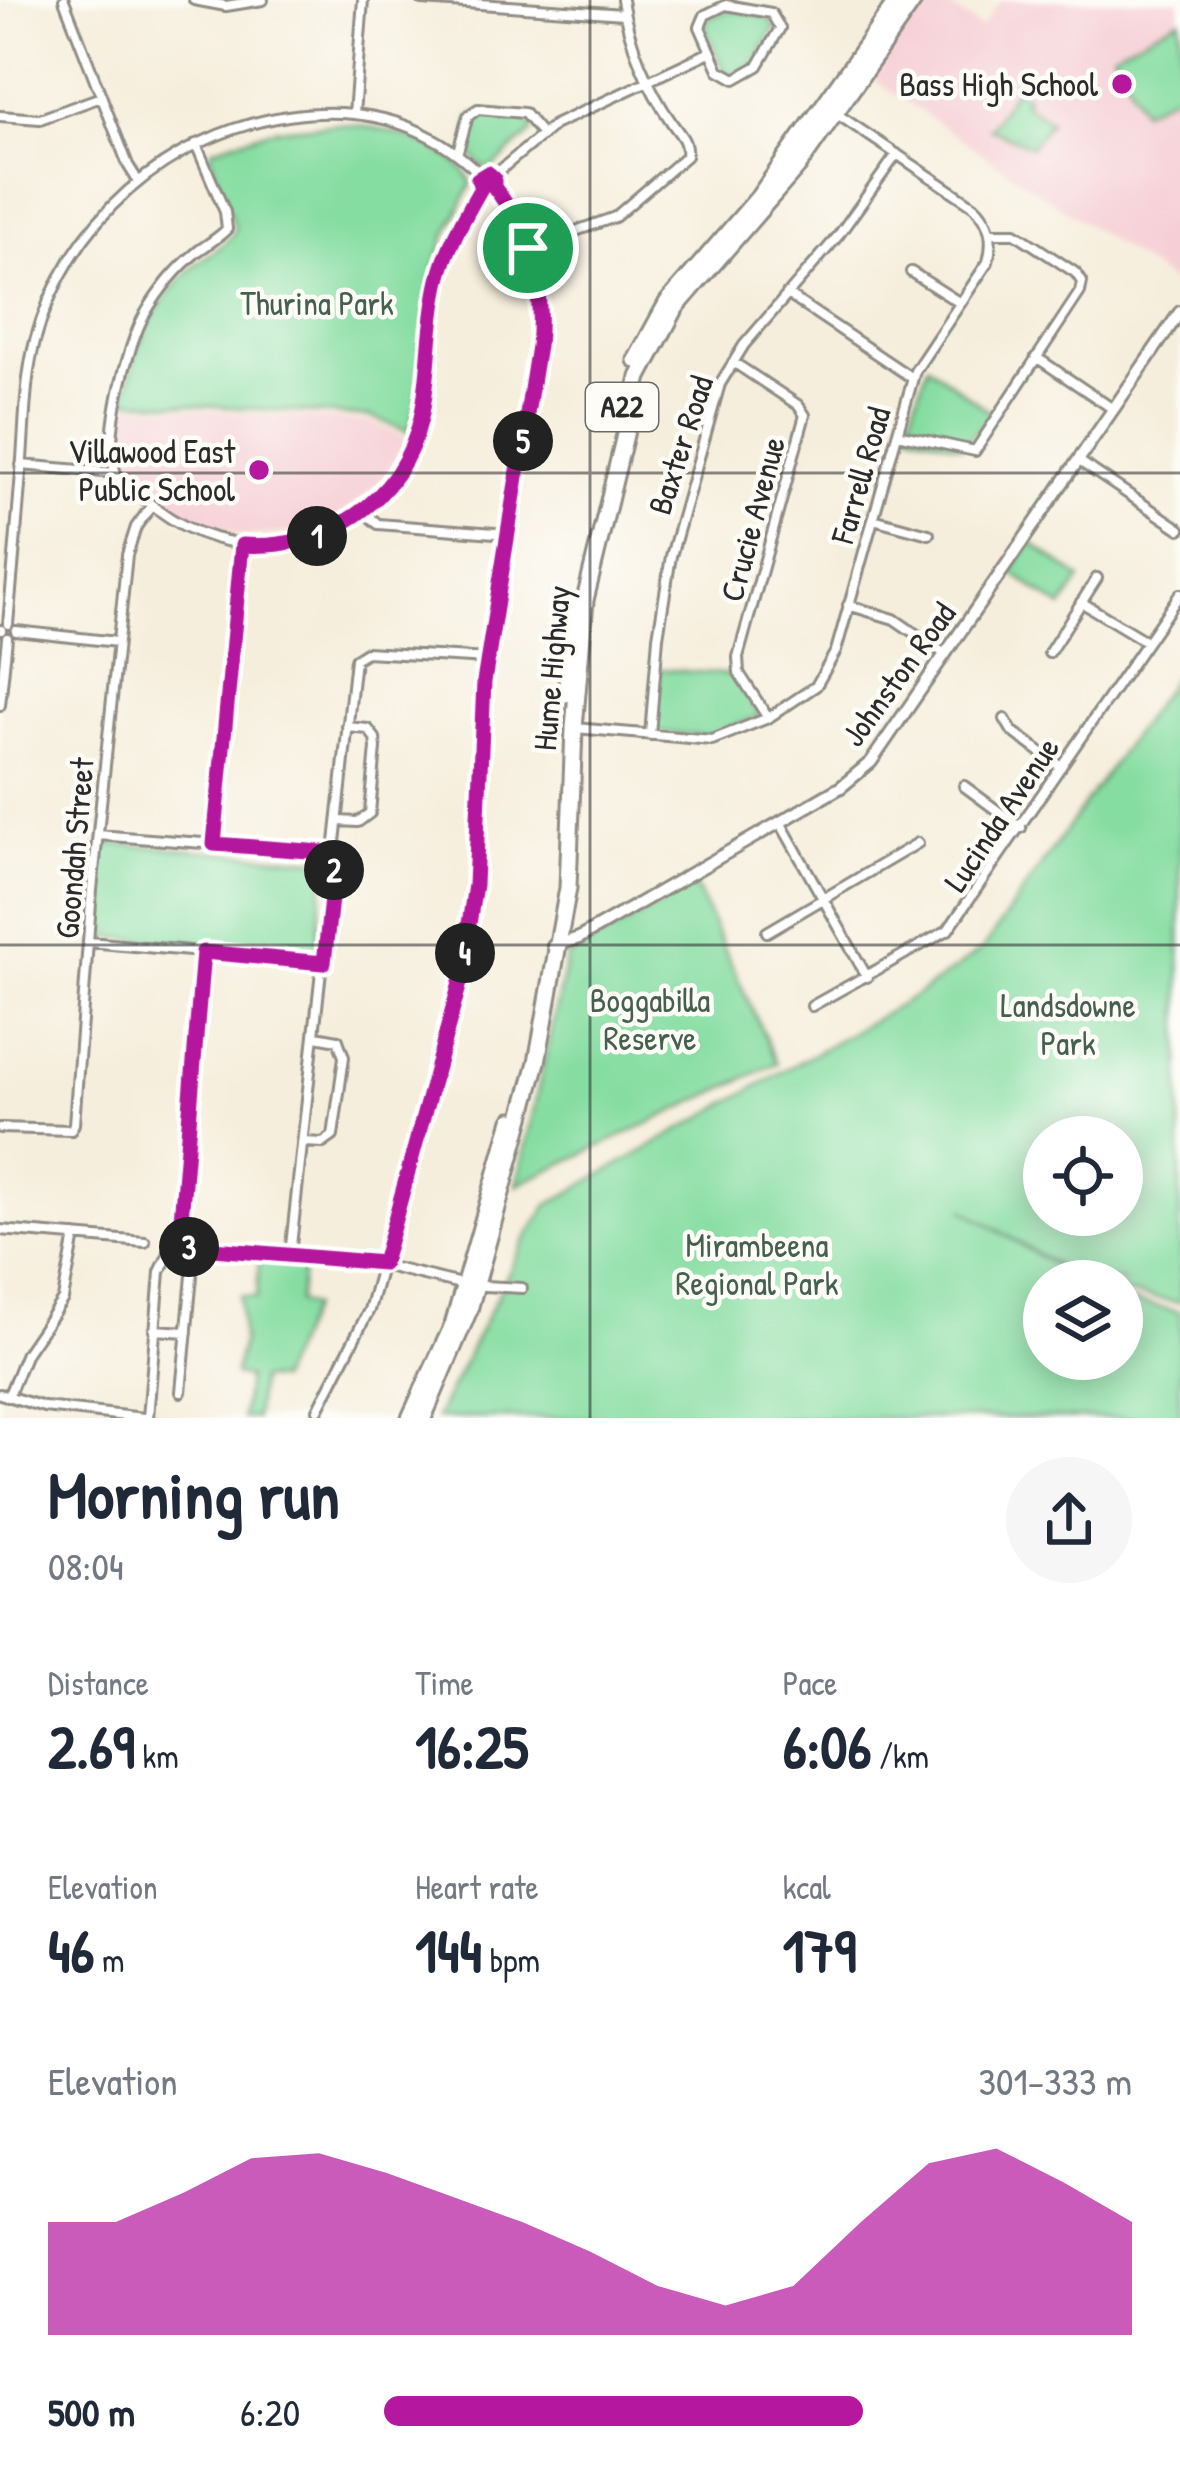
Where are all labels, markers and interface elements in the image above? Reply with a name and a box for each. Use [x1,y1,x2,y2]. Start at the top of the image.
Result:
place label: Bass High School [899,62,1098,107]
marker: Bass High School [1109,71,1135,97]
pin [477,197,579,299]
icon: arrive [495,215,561,281]
park label: Thurina Park [240,281,394,325]
street label: Baxter Road [637,370,723,520]
road number: A22 [586,383,658,431]
street label: Farrell Road [819,402,900,549]
pin: 5 [493,411,553,471]
text: 5 [516,419,530,463]
place label: Villawood East Public School [68,429,236,511]
street label: Crucie Avenue [709,432,795,606]
marker: Villawood East Public School [246,457,272,483]
pin: 1 [287,506,347,566]
text: 1 [311,514,323,558]
street label: Hume Highway [522,584,581,752]
street label: Johnston Road [831,593,965,755]
street label: Lucinda Avenue [933,728,1069,900]
street label: Goondah Street [44,755,104,940]
pin: 2 [304,840,364,900]
text: 2 [326,848,342,892]
pin: 4 [435,923,495,983]
text: 4 [459,931,471,975]
park label: Boggabilla Reserve [590,978,710,1060]
park label: Landsdowne Park [1000,983,1136,1065]
map controls [1023,1116,1143,1380]
button: locate [1023,1116,1143,1236]
pin: 3 [159,1217,219,1277]
park label: Mirambeena Regional Park [676,1223,839,1306]
text: 3 [182,1225,196,1269]
button: layers [1023,1260,1143,1380]
text: Morning run [48,1449,340,1539]
button: share [1006,1457,1132,1583]
text: 08:04 [48,1539,124,1592]
text: Distance [48,1661,149,1705]
text: Time [415,1661,474,1705]
text: Pace [783,1661,837,1705]
text: 2.69 [48,1705,135,1787]
text: 16:25 [415,1705,528,1787]
text: 6:06 [783,1705,871,1787]
text: km [135,1734,179,1778]
text: /km [871,1734,929,1778]
text: Elevation [48,1865,158,1909]
text: Heart rate [415,1865,539,1909]
text: kcal [783,1865,831,1909]
text: 46 [48,1909,94,1991]
text: 144 [415,1909,482,1991]
text: 179 [783,1909,856,1991]
text: m [94,1938,124,1982]
text: bpm [482,1938,540,1982]
text: Elevation [48,2054,178,2107]
text: 301–333 m [979,2054,1132,2107]
text: 500 m [48,2385,135,2438]
text: 6:20 [240,2385,300,2438]

